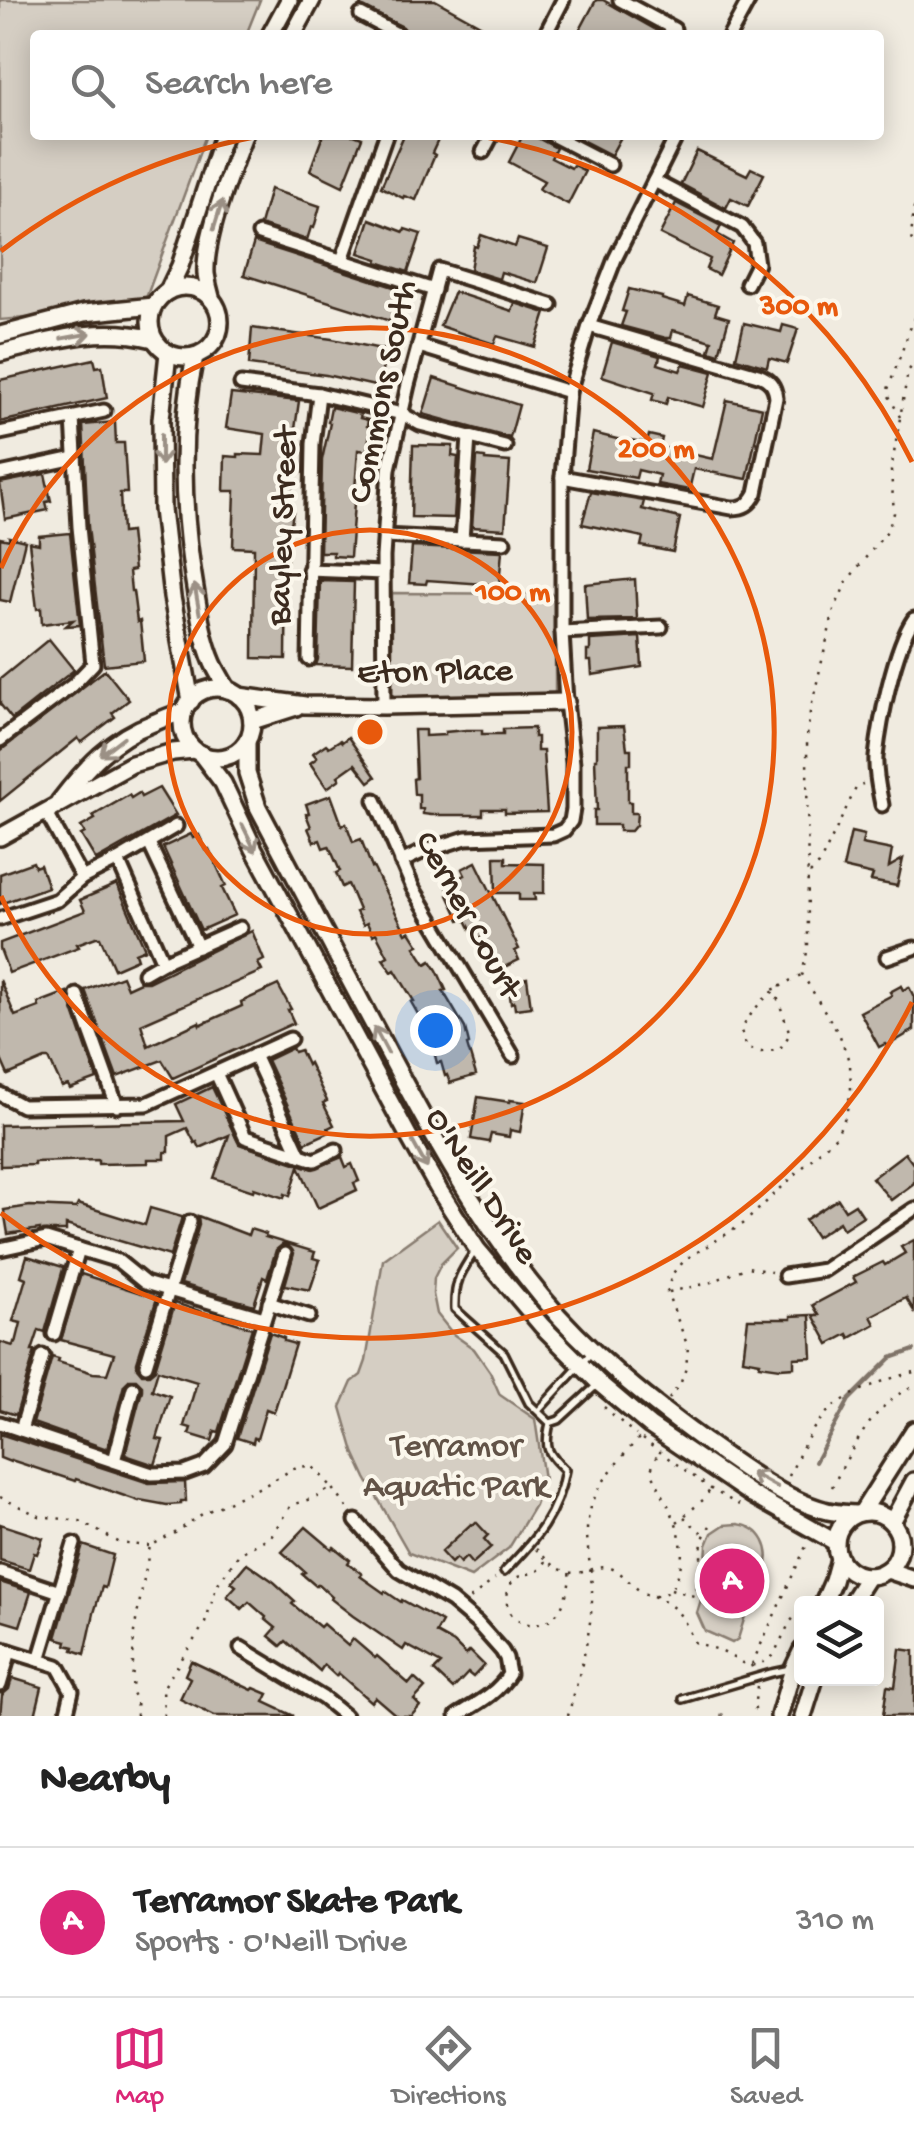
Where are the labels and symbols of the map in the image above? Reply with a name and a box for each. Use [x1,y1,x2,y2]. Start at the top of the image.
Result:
one-way arrow [210,200,228,231]
street label: Commons South [341,277,429,507]
text: 300 m [759,291,839,326]
one-way arrow [60,326,92,345]
street label: Bayley Street [261,423,309,627]
one-way arrow [152,434,170,466]
text: 200 m [617,434,695,469]
text: 100 m [475,577,551,612]
one-way arrow [187,583,206,616]
street label: Eton Place [357,652,514,696]
centre of rings [352,714,388,750]
one-way arrow [99,736,126,757]
one-way arrow [241,823,260,853]
street label: Cerner Court [403,825,530,1009]
your location [410,1005,461,1056]
one-way arrow [371,1026,391,1055]
street label: O'Neill Drive [414,1101,546,1274]
one-way arrow [410,1140,430,1170]
park label: Terramor Aquatic Park [363,1428,553,1509]
one-way arrow [750,1470,779,1490]
pin: A [700,1544,764,1618]

